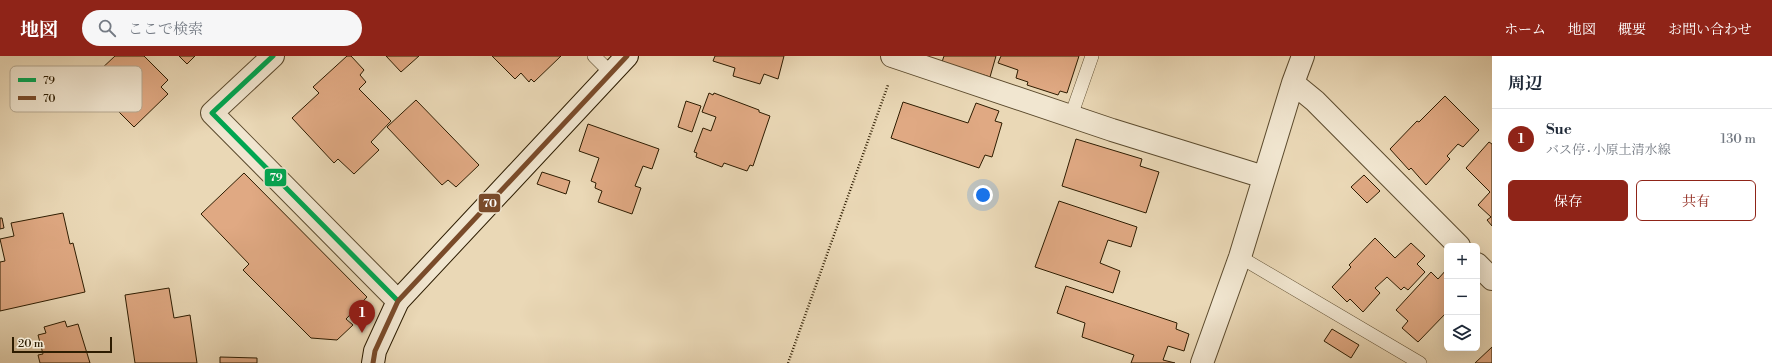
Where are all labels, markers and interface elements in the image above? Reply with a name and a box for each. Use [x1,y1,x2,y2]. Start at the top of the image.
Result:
search box [82,10,362,46]
icon: search [96,17,118,39]
text: 地図 [20,18,58,42]
text: ここで検索 [128,20,203,39]
text: ホーム [1504,21,1546,39]
text: 地図 [1568,21,1596,39]
text: 概要 [1618,21,1646,39]
text: お問い合わせ [1668,21,1752,39]
legend [10,66,142,112]
text: 周辺 [1508,73,1542,95]
text: 79 [43,74,55,88]
text: 70 [43,92,56,106]
text: Sue [1546,120,1572,139]
text: 1 [1518,131,1524,147]
text: 130 m [1721,131,1756,147]
text: バス停 · 小原土清水線 [1546,142,1671,158]
line badge: 79 [264,168,287,187]
text: 79 [269,171,283,185]
button: 保存 [1508,180,1628,221]
button: 共有 [1636,180,1756,221]
your location [973,185,993,205]
line badge: 70 [478,193,501,213]
text: 70 [483,197,497,211]
map controls [1444,243,1480,351]
button: + [1444,243,1480,279]
button: − [1444,279,1480,315]
pin: 1 [349,300,375,333]
button: layers [1444,315,1480,351]
scale bar [12,335,112,354]
text: 20 m [18,337,43,351]

